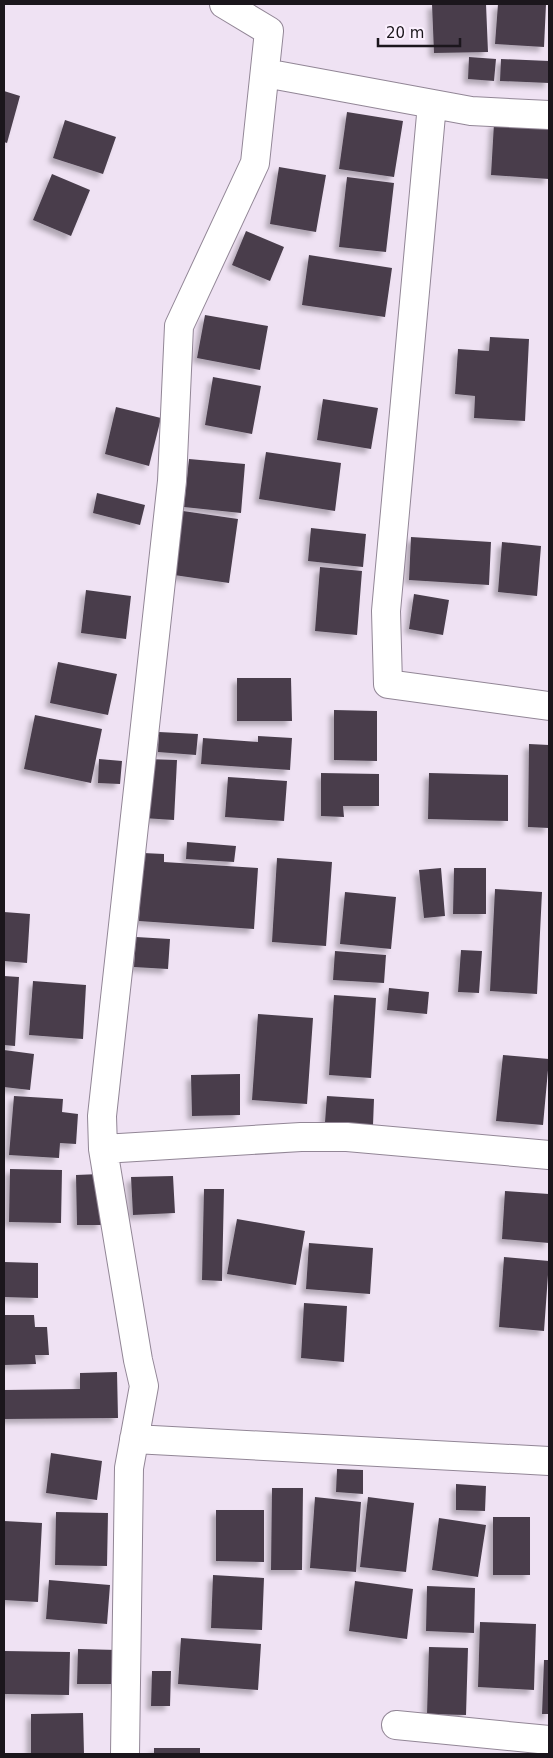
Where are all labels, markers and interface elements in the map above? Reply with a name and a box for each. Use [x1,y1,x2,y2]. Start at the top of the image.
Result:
scale bar [378,15,460,47]
text: 20 m [386,24,424,42]

